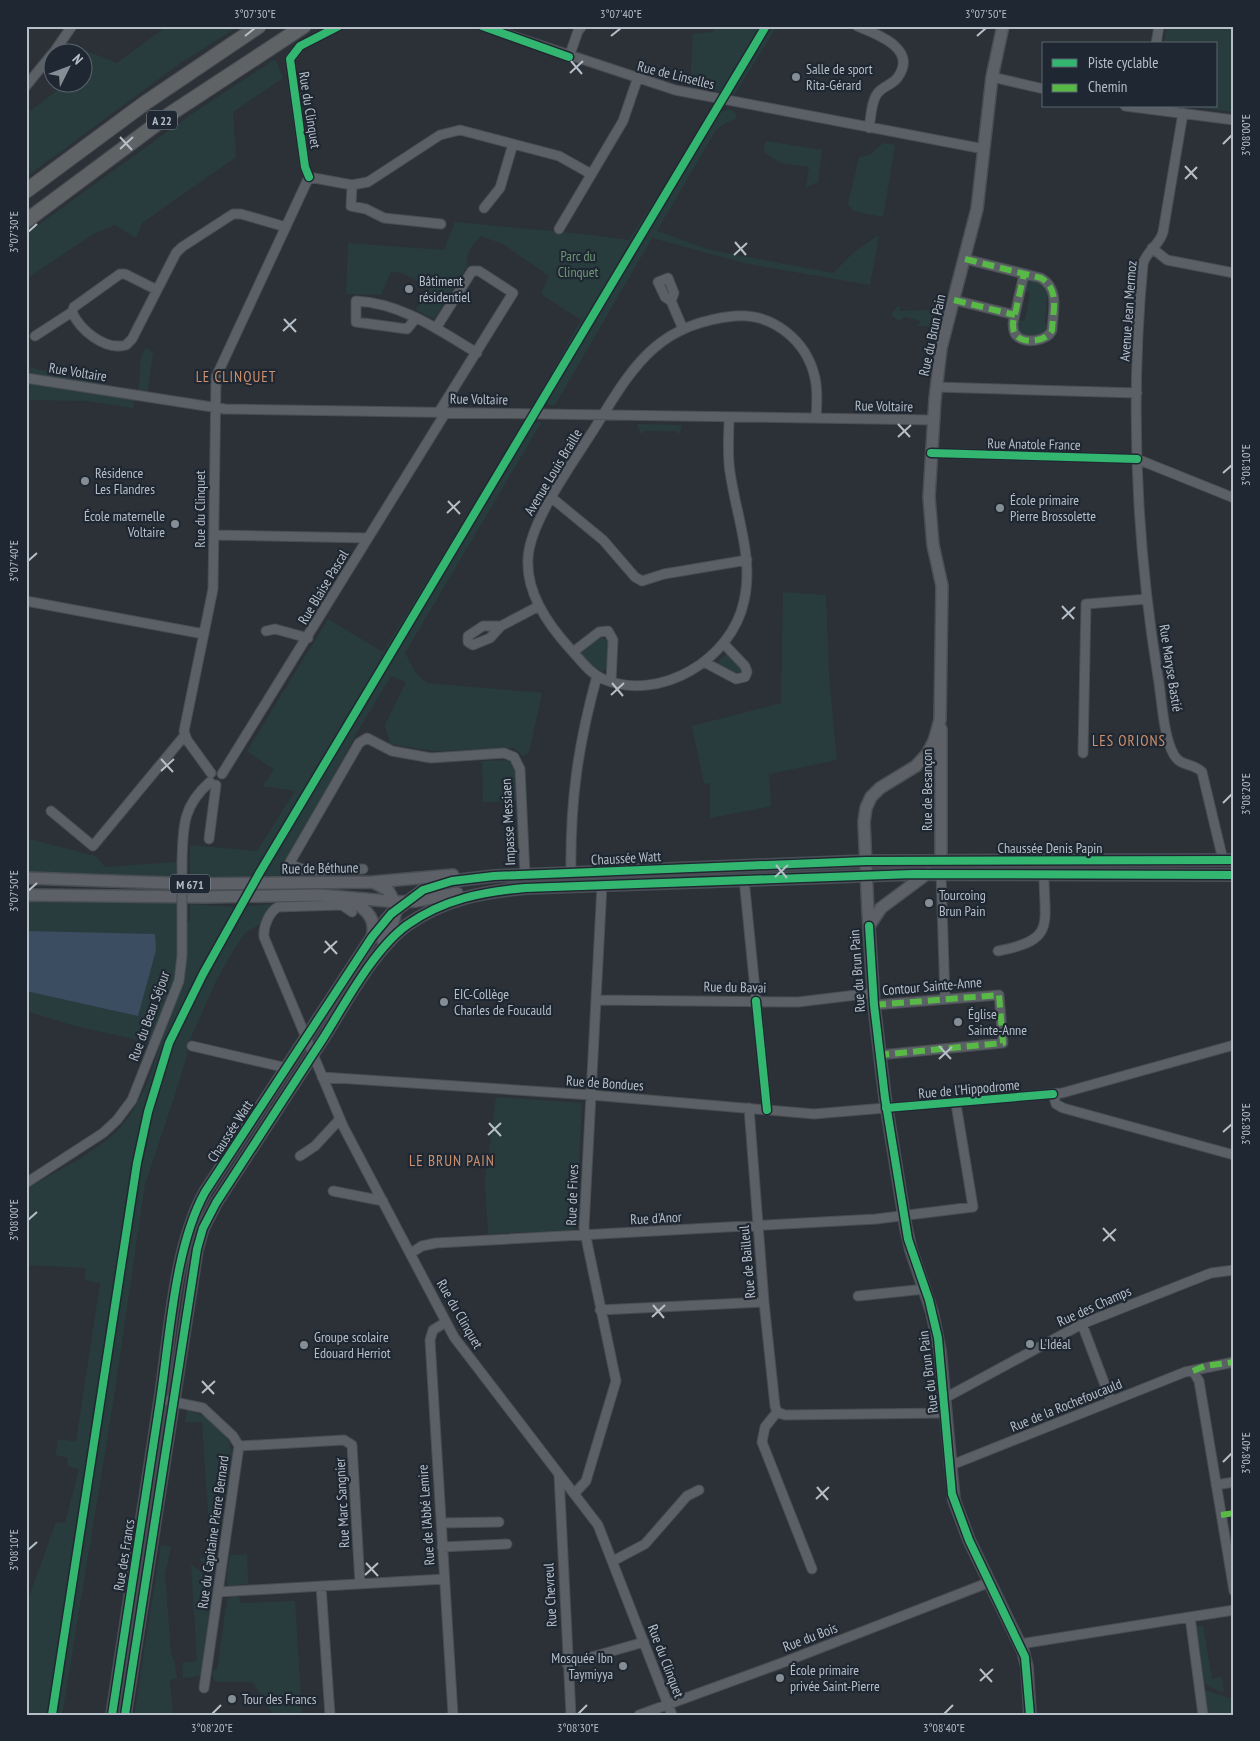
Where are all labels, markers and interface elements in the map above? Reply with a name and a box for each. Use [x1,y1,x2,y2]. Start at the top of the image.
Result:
text: 3°07'30"E [234,6,276,21]
text: 3°07'40"E [600,6,642,21]
text: 3°07'50"E [965,6,1007,21]
north arrow [42,42,92,92]
legend [1042,42,1218,108]
text: N [68,50,87,68]
text: Piste cyclable [1088,53,1158,72]
street label: Rue de Linselles [636,57,717,93]
place label: Salle de sport Rita-Gérard [806,60,873,94]
street label: Rue du Clinquet [295,70,325,150]
marker: Salle de sport Rita-Gérard [790,71,802,83]
text: Chemin [1088,77,1127,96]
road number: A 22 [147,110,177,130]
text: 3°08'00"E [1238,114,1253,156]
text: 3°07'30"E [6,211,21,253]
park label: Parc du Clinquet [558,247,598,281]
street label: Avenue Jean Mermoz [1116,260,1140,362]
place label: Bâtiment résidentiel [419,272,471,306]
marker: Bâtiment résidentiel [403,283,415,295]
street label: Rue du Brun Pain [915,293,949,377]
street label: Rue Voltaire [48,359,108,385]
district label: LE CLINQUET [196,367,276,386]
street label: Rue Voltaire [450,389,509,409]
street label: Rue Voltaire [855,396,914,416]
street label: Avenue Louis Braille [520,425,586,519]
street label: Rue Anatole France [987,434,1081,454]
text: 3°08'10"E [1238,444,1253,486]
place label: Résidence Les Flandres [95,464,155,498]
street label: Rue du Clinquet [191,470,209,548]
marker: Résidence Les Flandres [79,475,91,487]
place label: École primaire Pierre Brossolette [1010,491,1096,525]
marker: École primaire Pierre Brossolette [994,502,1006,514]
place label: École maternelle Voltaire [84,507,165,541]
marker: École maternelle Voltaire [169,518,181,530]
text: 3°07'40"E [6,540,21,582]
street label: Rue Blaise Pascal [294,546,353,627]
street label: Rue Maryse Bastié [1155,623,1187,713]
district label: LES ORIONS [1092,731,1166,750]
street label: Rue de Besançon [918,749,936,831]
text: 3°08'20"E [1238,773,1253,815]
street label: Impasse Messiaen [497,778,519,866]
street label: Chaussée Denis Papin [998,839,1102,857]
street label: Chaussée Watt [591,847,662,869]
street label: Rue de Béthune [281,858,359,878]
text: 3°07'50"E [6,870,21,912]
road number: M 671 [170,874,210,894]
place label: Tourcoing Brun Pain [939,886,986,920]
marker: Tourcoing Brun Pain [923,897,935,909]
street label: Rue du Brun Pain [845,929,869,1013]
street label: Rue du Beau Séjour [124,968,174,1063]
street label: Contour Sainte-Anne [881,973,983,999]
street label: Rue du Bavai [703,977,767,997]
place label: EIC-Collège Charles de Foucauld [454,985,551,1019]
marker: EIC-Collège Charles de Foucauld [438,996,450,1008]
place label: Église Sainte-Anne [968,1005,1027,1039]
marker: Église Sainte-Anne [952,1016,964,1028]
street label: Rue de Bondues [566,1071,645,1095]
street label: Rue de l'Hippodrome [918,1076,1021,1102]
street label: Chaussée Watt [203,1097,257,1165]
text: 3°08'30"E [1238,1103,1253,1145]
district label: LE BRUN PAIN [409,1151,495,1170]
street label: Rue de Fives [562,1164,582,1226]
text: 3°08'00"E [6,1199,21,1241]
street label: Rue d'Anor [630,1208,682,1228]
street label: Rue de Bailleul [735,1224,759,1299]
street label: Rue du Clinquet [433,1276,487,1352]
street label: Rue des Champs [1054,1282,1134,1330]
place label: Groupe scolaire Edouard Herriot [314,1328,391,1362]
street label: Rue du Brun Pain [914,1330,942,1414]
place label: L'Idéal [1040,1335,1072,1353]
marker: L'Idéal [1024,1338,1036,1350]
marker: Groupe scolaire Edouard Herriot [298,1339,310,1351]
street label: Rue de la Rochefoucauld [1007,1374,1125,1436]
text: 3°08'40"E [1238,1432,1253,1474]
street label: Rue du Capitaine Pierre Bernard [193,1454,233,1610]
street label: Rue Marc Sangnier [331,1457,353,1549]
street label: Rue de l'Abbé Lemire [413,1464,439,1566]
street label: Rue des Francs [109,1518,139,1592]
text: 3°08'10"E [6,1529,21,1571]
street label: Rue Chevreul [539,1562,561,1627]
street label: Rue du Bois [780,1618,840,1656]
street label: Rue du Clinquet [644,1622,688,1700]
place label: Mosquée Ibn Taymiyya [551,1649,613,1683]
marker: Mosquée Ibn Taymiyya [617,1660,629,1672]
place label: École primaire privée Saint-Pierre [790,1661,880,1695]
marker: École primaire privée Saint-Pierre [774,1672,786,1684]
place label: Tour des Francs [242,1690,317,1708]
marker: Tour des Francs [226,1693,238,1705]
text: 3°08'20"E [191,1720,233,1735]
text: 3°08'30"E [557,1720,599,1735]
text: 3°08'40"E [923,1720,965,1735]

